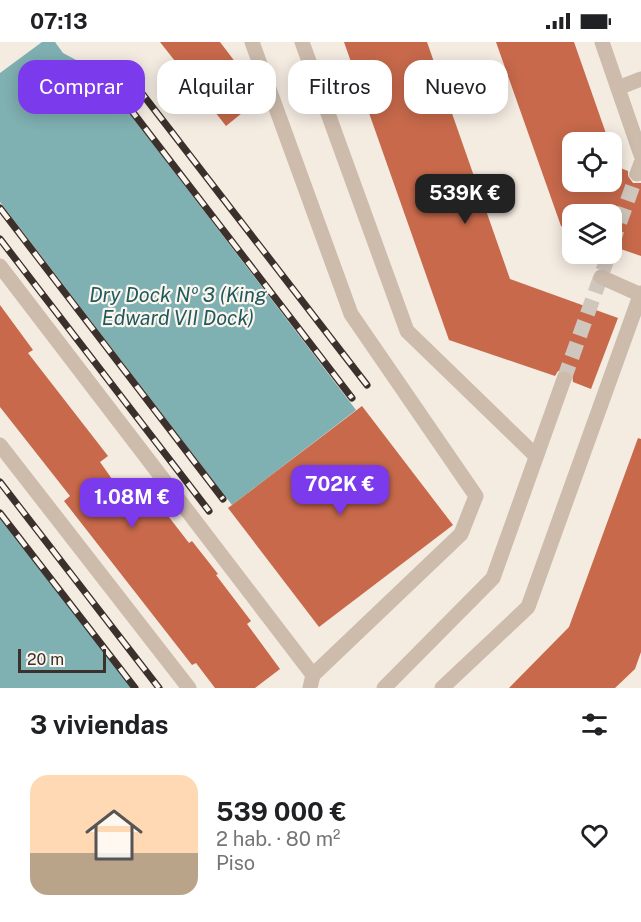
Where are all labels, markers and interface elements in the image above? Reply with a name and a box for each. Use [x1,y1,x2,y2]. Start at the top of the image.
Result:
text: 07:13 [30,8,88,34]
chip: Comprar [18,60,145,114]
chip: Alquilar [157,60,276,114]
chip: Filtros [288,60,392,114]
chip: Nuevo [404,60,508,114]
map controls [562,132,622,264]
button: locate [562,132,622,192]
pin: 539K € [416,174,514,225]
text: 539K € [429,181,501,205]
button: layers [562,204,622,264]
water label: Dry Dock № 3 (King Edward VII Dock) [89,283,267,330]
pin: 702K € [291,465,389,516]
text: 702K € [305,472,375,496]
pin: 1.08M € [77,478,187,529]
text: 1.08M € [94,485,170,509]
scale bar [18,646,106,674]
text: 20 m [27,650,64,669]
icon: filters [578,708,611,741]
text: 3 viviendas [30,709,169,740]
text: 539 000 € [216,796,347,827]
icon: home [78,799,150,871]
icon: heart [578,819,611,852]
text: 2 hab. · 80 m² [216,827,340,851]
text: Piso [216,851,255,875]

